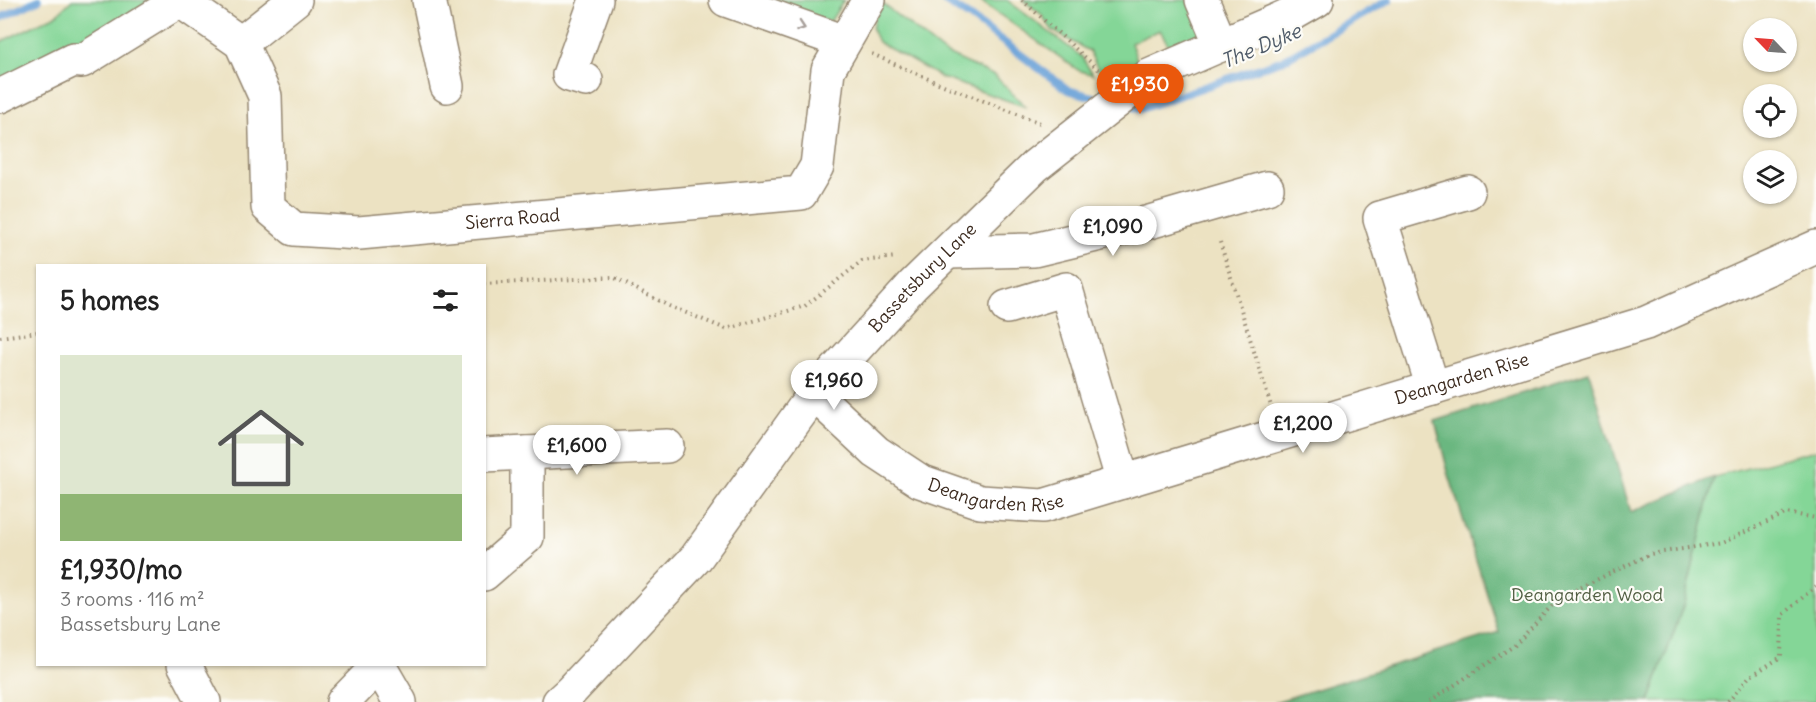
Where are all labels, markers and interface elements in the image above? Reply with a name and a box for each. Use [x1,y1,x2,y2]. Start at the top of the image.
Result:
water label: The Dyke [1217,17,1305,73]
north arrow [1743,18,1797,72]
map controls [1743,18,1797,204]
one-way arrow [795,19,806,32]
pin: £1,930 [1091,64,1189,115]
text: £1,930 [1111,71,1169,96]
button: locate [1743,84,1797,138]
button: layers [1743,150,1797,204]
street label: Sierra Road [464,203,561,234]
pin: £1,090 [1064,206,1162,257]
text: £1,090 [1083,213,1143,238]
street label: Bassetsbury Lane [863,218,981,337]
text: 5 homes [60,284,159,317]
icon: filters [429,284,462,317]
street label: Deangarden Rise [1392,347,1532,410]
pin: £1,960 [785,360,883,411]
text: £1,960 [805,367,863,392]
icon: home [207,394,315,502]
pin: £1,200 [1254,403,1352,454]
text: £1,200 [1273,410,1333,435]
pin: £1,600 [528,425,626,476]
text: £1,600 [547,432,607,457]
street label: Deangarden Rise [925,473,1066,517]
text: £1,930/mo [60,553,182,586]
park label: Deangarden Wood [1511,583,1663,606]
text: 3 rooms · 116 m² [60,586,204,611]
text: Bassetsbury Lane [60,611,221,636]

